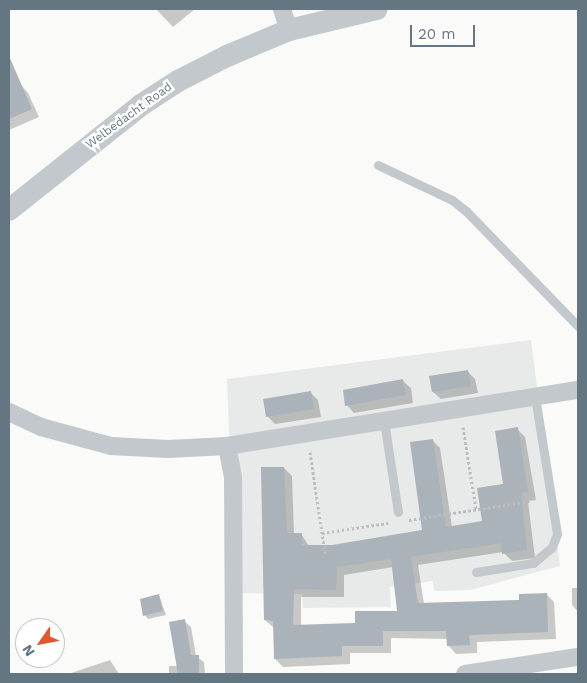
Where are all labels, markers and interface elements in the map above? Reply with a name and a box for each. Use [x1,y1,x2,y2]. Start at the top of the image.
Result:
scale bar [412,15,477,47]
text: 20 m [418,25,456,43]
street label: Welbedacht Road [83,80,175,152]
north arrow [15,618,65,668]
text: N [19,642,38,659]

